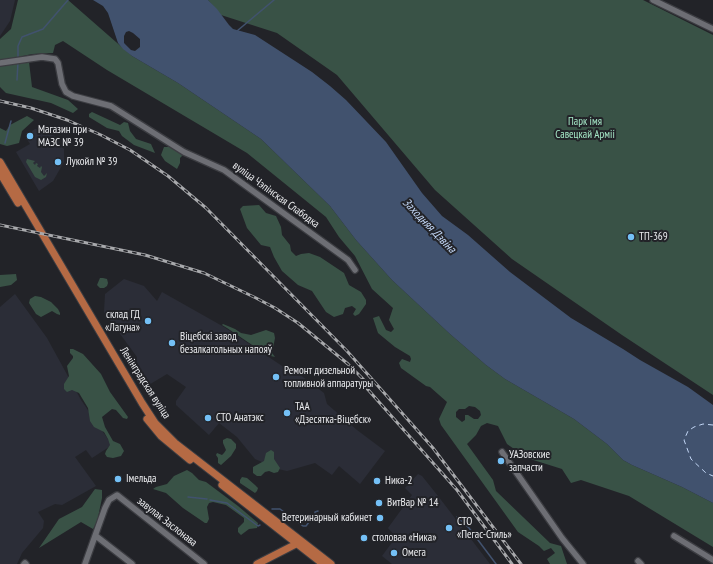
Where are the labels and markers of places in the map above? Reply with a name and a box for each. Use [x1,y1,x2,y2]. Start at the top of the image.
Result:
place label: Магазин при МАЗС № 39 [38,123,87,149]
marker: Магазин при МАЗС № 39 [25,131,35,141]
place label: Лукойл № 39 [66,155,118,169]
marker: Лукойл № 39 [53,157,63,167]
place label: ТП-369 [639,230,668,244]
marker: ТП-369 [626,232,636,242]
place label: склад ГД «Лагуна» [105,308,140,334]
marker: склад ГД «Лагуна» [143,316,153,326]
place label: Віцебскі завод безалкагольных напояў [180,330,272,356]
marker: Віцебскі завод безалкагольных напояў [167,338,177,348]
place label: Ремонт дизельной топливной аппаратуры [284,364,373,390]
marker: Ремонт дизельной топливной аппаратуры [271,372,281,382]
place label: ТАА «Дзесятка-Віцебск» [295,400,371,426]
marker: ТАА «Дзесятка-Віцебск» [282,408,292,418]
place label: СТО Анатэкс [216,411,264,425]
marker: СТО Анатэкс [203,413,213,423]
place label: УАЗовские запчасти [509,448,550,474]
marker: УАЗовские запчасти [496,456,506,466]
place label: Імельда [126,472,156,486]
marker: Імельда [113,474,123,484]
place label: Ника-2 [385,474,413,488]
marker: Ника-2 [372,476,382,486]
place label: ВитВар № 14 [387,496,439,510]
marker: ВитВар № 14 [374,498,384,508]
place label: Ветеринарный кабинет [282,511,372,525]
marker: Ветеринарный кабинет [375,513,385,523]
place label: СТО «Пегас-Стиль» [457,515,512,541]
marker: СТО «Пегас-Стиль» [444,523,454,533]
place label: столовая «Ника» [372,531,436,545]
marker: столовая «Ника» [359,533,369,543]
place label: Омега [402,546,426,560]
marker: Омега [389,548,399,558]

